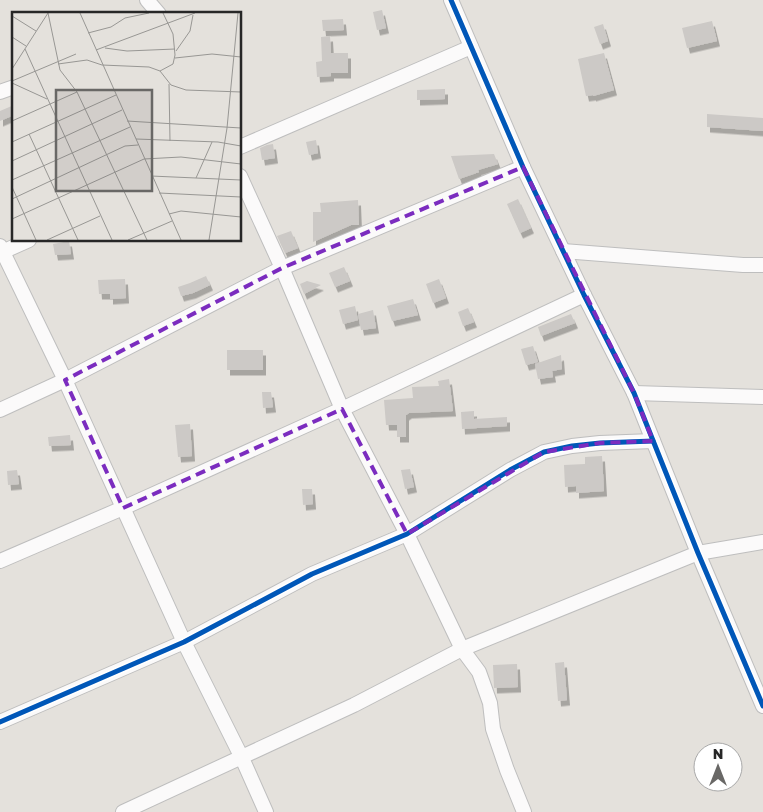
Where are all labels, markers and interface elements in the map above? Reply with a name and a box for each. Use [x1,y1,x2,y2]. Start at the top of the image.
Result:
inset map [12,12,241,241]
north arrow [693,742,743,792]
text: N [713,745,723,762]

